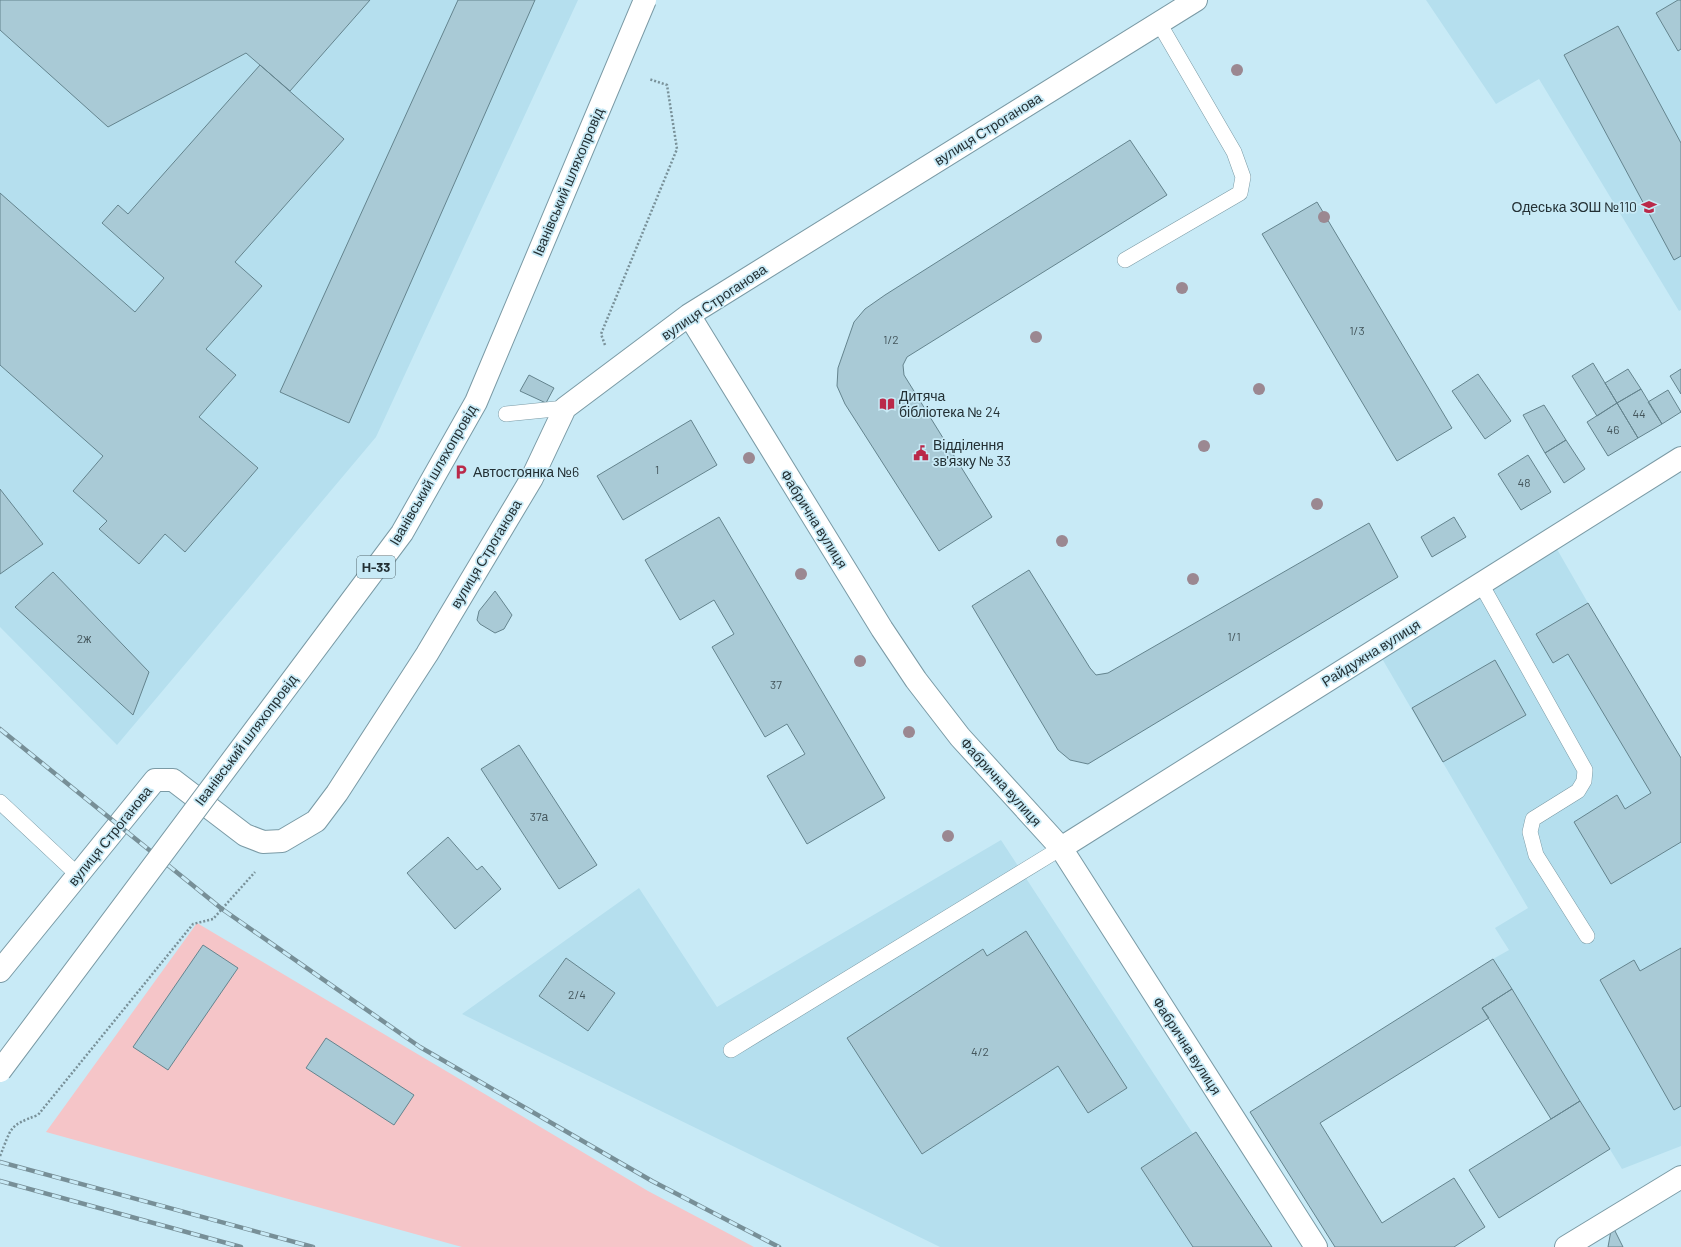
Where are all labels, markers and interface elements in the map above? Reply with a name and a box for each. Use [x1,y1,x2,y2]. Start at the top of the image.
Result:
street label: вулиця Строганова [931,89,1045,169]
street label: Іванівський шляхопровід [529,105,607,259]
place label: Одеська ЗОШ №110 [1512,198,1637,215]
school or university icon: Одеська ЗОШ №110 [1640,198,1658,216]
street label: вулиця Строганова [658,260,770,343]
house number: 1/3 [1349,323,1365,337]
house number: 1/2 [883,332,899,346]
place label: Дитяча бібліотека № 24 [899,387,1000,420]
library icon: Дитяча бібліотека № 24 [878,395,896,413]
street label: Іванівський шляхопровід [385,401,480,548]
house number: 44 [1632,406,1646,420]
house number: 46 [1607,422,1619,436]
place label: Відділення зв'язку № 33 [933,436,1011,469]
public building icon: Відділення зв'язку № 33 [912,444,930,462]
house number: 1 [655,462,659,476]
parking icon: Автостоянка №6 [452,463,470,481]
place label: Автостоянка №6 [473,463,579,480]
street label: Фабрична вулиця [777,466,852,571]
house number: 48 [1518,475,1530,489]
street label: вулиця Строганова [446,496,525,611]
road number: Н-33 [357,556,395,578]
street label: Райдужна вулиця [1318,615,1423,690]
house number: 1/1 [1227,629,1241,643]
house number: 2ж [77,631,91,645]
street label: Іванівський шляхопровід [191,671,300,808]
house number: 37 [770,677,782,691]
street label: Фабрична вулиця [957,734,1046,829]
street label: вулиця Строганова [64,782,155,889]
house number: 37а [530,809,549,823]
house number: 2/4 [568,987,586,1001]
street label: Фабрична вулиця [1149,994,1225,1098]
house number: 4/2 [971,1044,989,1058]

